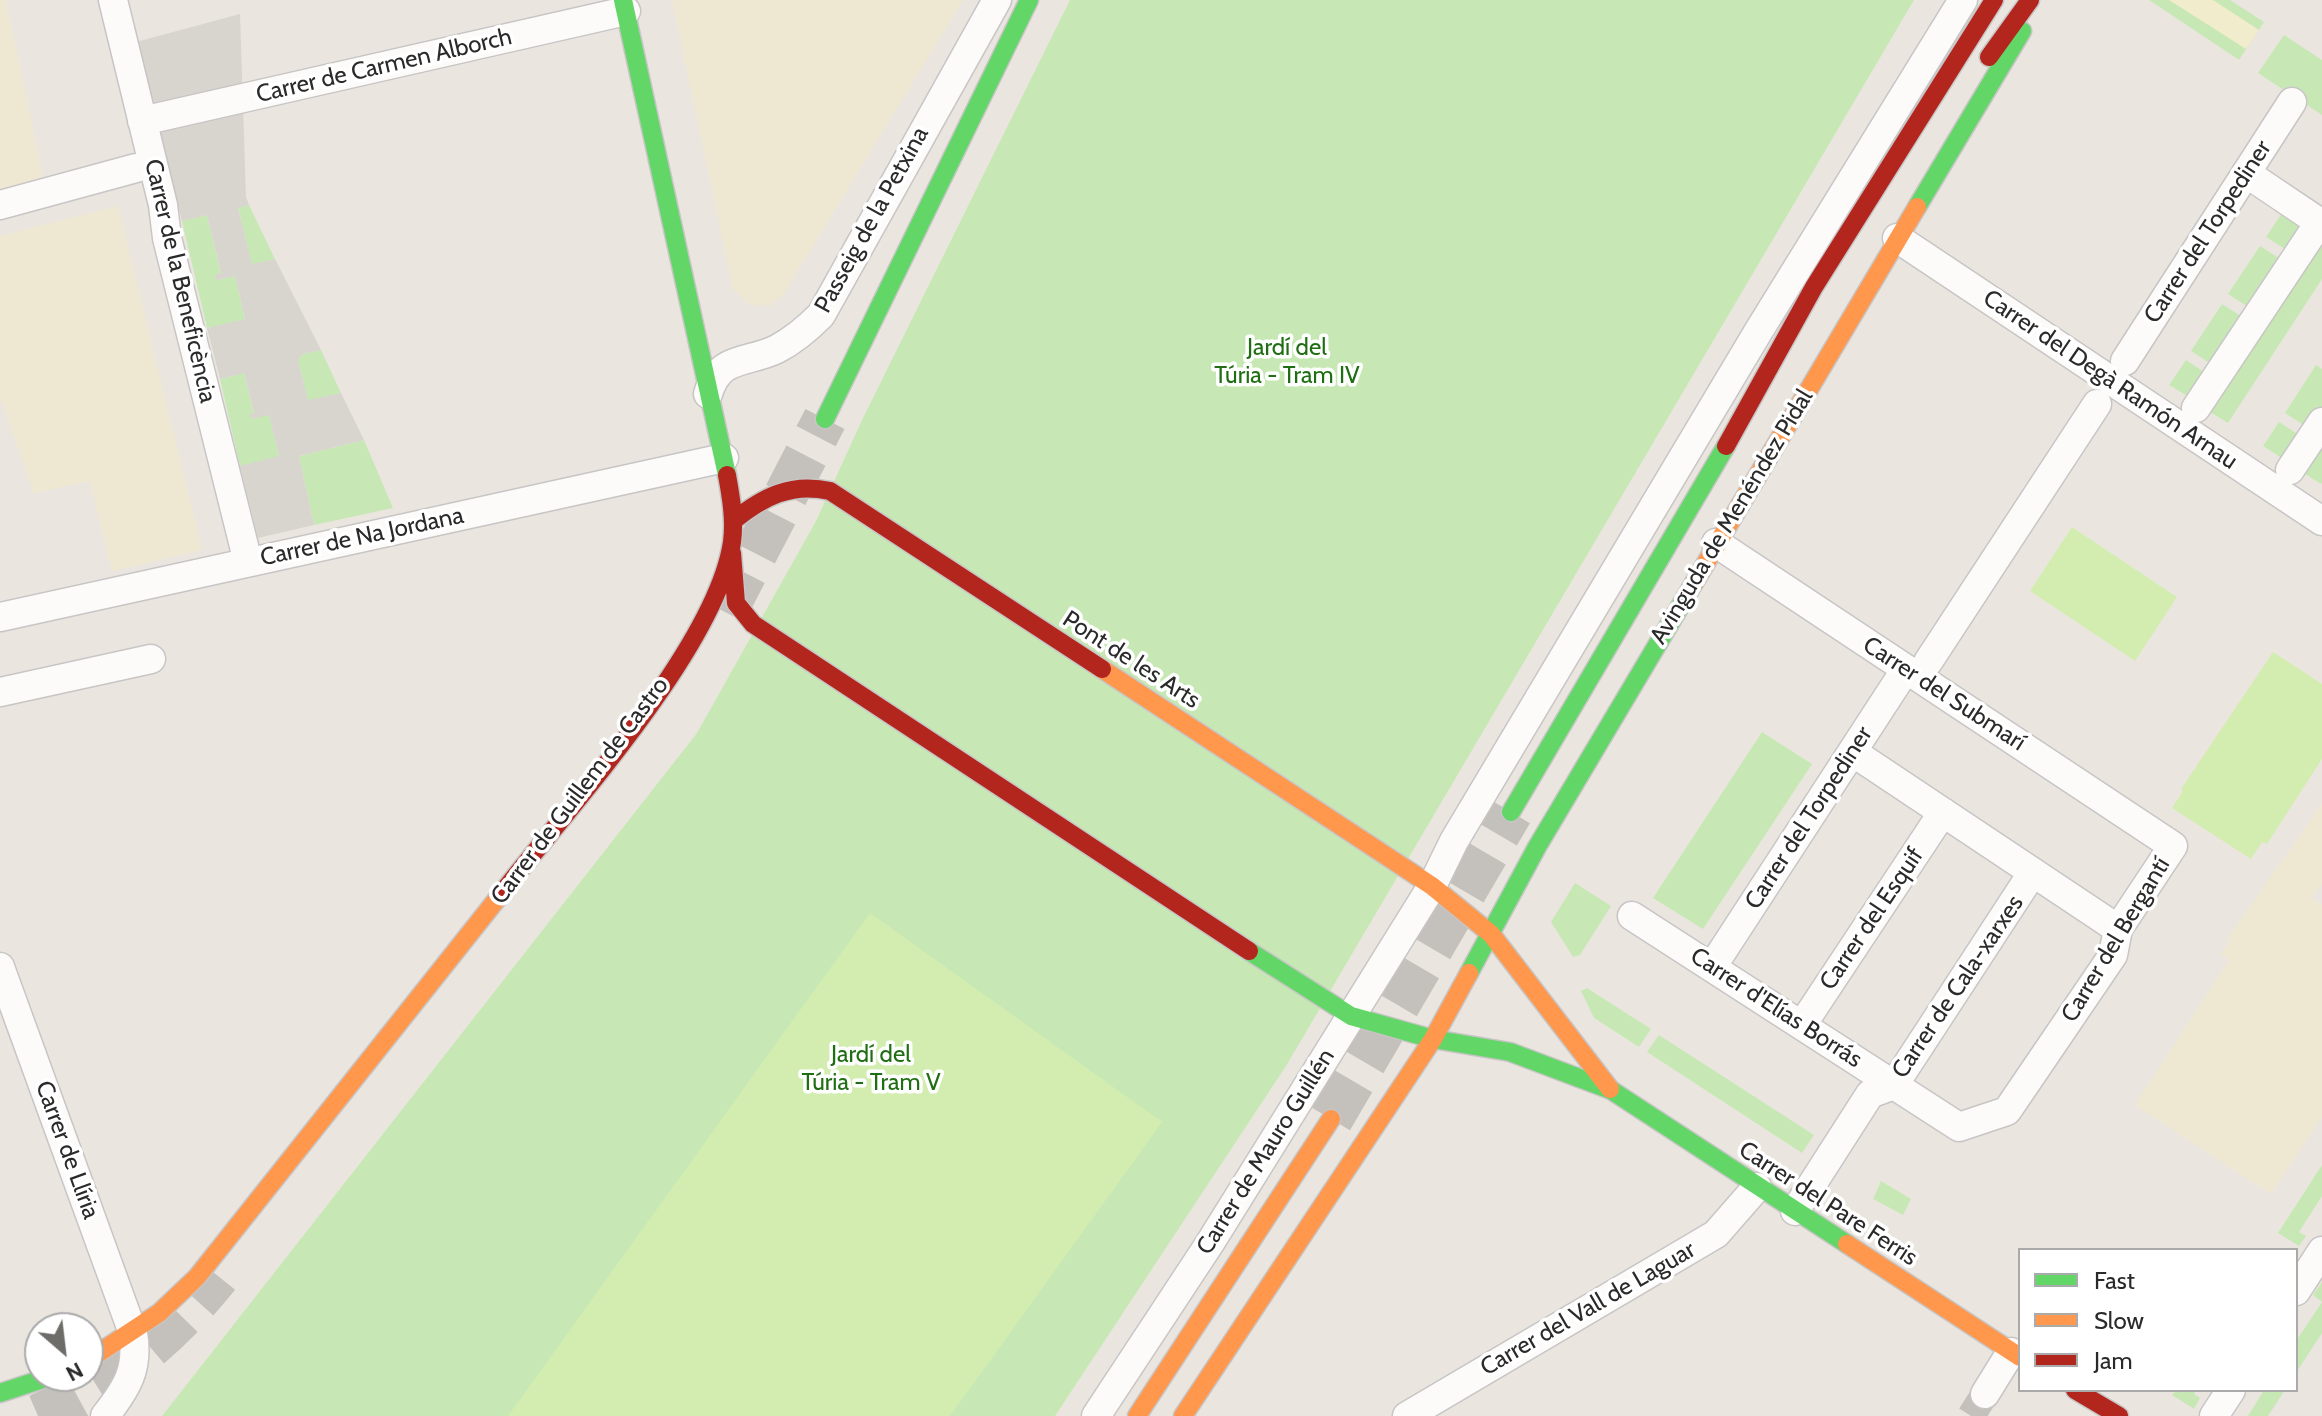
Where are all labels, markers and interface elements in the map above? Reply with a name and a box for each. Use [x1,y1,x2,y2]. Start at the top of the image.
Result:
street label: Carrer de Carmen Alborch [253,23,515,109]
street label: Passeig de la Petxina [809,122,935,318]
street label: Carrer del Torpediner [2138,135,2278,329]
street label: Carrer de la Beneficència [138,156,222,406]
street label: Carrer del Degà Ramón Arnau [1977,284,2243,476]
park label: Jardí del Túria - Tram IV [1214,334,1360,390]
street label: Avinguda de Menéndez Pidal [1644,384,1820,650]
street label: Carrer de Na Jordana [258,501,466,573]
street label: Pont de les Arts [1057,605,1205,715]
street label: Carrer del Submarí [1857,631,2031,757]
street label: Carrer de Guillem de Castro [485,672,675,910]
street label: Carrer del Torpediner [1739,721,1879,915]
street label: Carrer del Esquif [1814,842,1930,996]
street label: Carrer del Bergantí [2055,852,2177,1028]
street label: Carrer de Cala-xarxes [1886,890,2030,1084]
street label: Carrer d'Elías Borrás [1685,942,1867,1074]
park label: Jardí del Túria - Tram V [801,1041,941,1097]
street label: Carrer de Mauro Guillén [1191,1044,1341,1260]
street label: Carrer de Llíria [29,1077,105,1223]
street label: Carrer del Pare Ferris [1733,1136,1923,1272]
street label: Carrer del Vall de Laguar [1475,1236,1701,1382]
legend [2018,1248,2298,1392]
text: Fast [2094,1266,2135,1295]
text: Slow [2094,1306,2144,1335]
north arrow [24,1312,104,1392]
text: Jam [2094,1346,2132,1375]
text: N [61,1356,88,1387]

